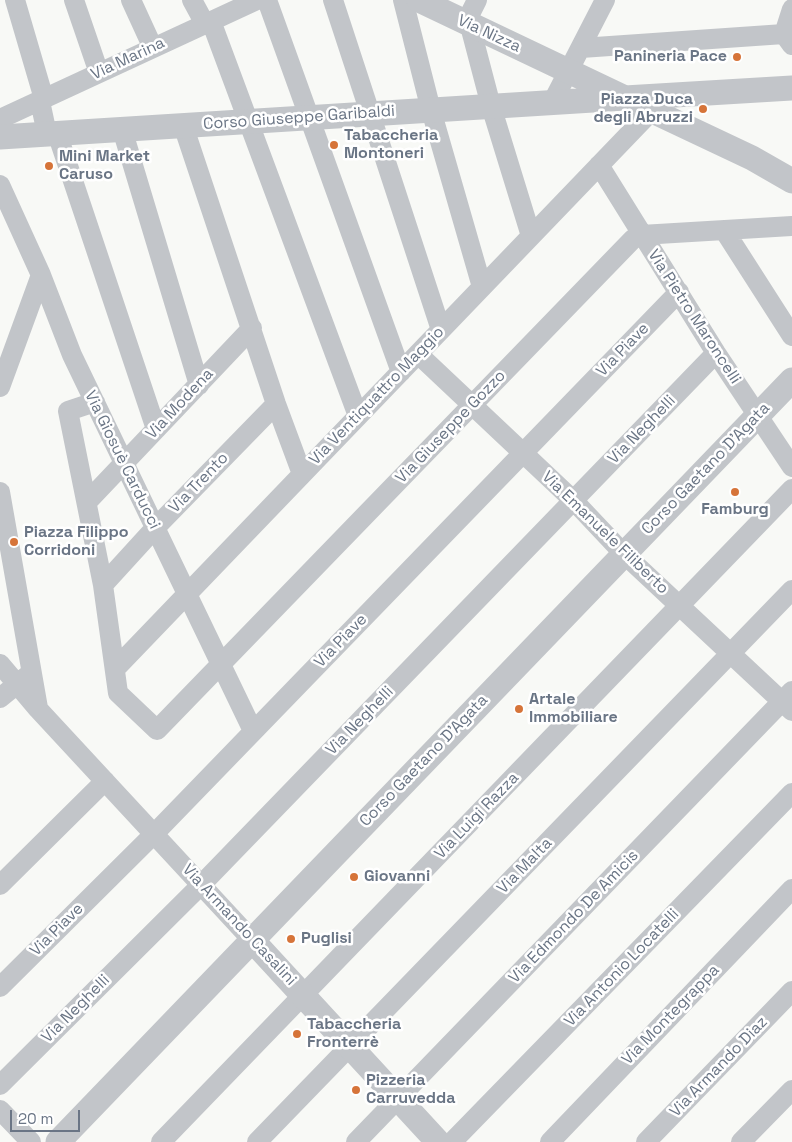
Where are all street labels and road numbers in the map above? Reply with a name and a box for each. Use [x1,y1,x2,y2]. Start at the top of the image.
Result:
street label: Via Nizza [454,11,524,57]
street label: Via Marina [88,34,168,84]
street label: Corso Giuseppe Garibaldi [202,102,396,134]
street label: Via Pietro Maroncelli [643,246,745,388]
street label: Via Piave [593,319,653,381]
street label: Via Ventiquattro Maggio [306,323,448,469]
street label: Via Modena [142,365,218,443]
street label: Via Giuseppe Gozzo [392,366,510,488]
street label: Via Giosuè Carducci [80,388,164,532]
street label: Via Neghelli [604,391,680,469]
street label: Corso Gaetano D'Agata [638,399,774,539]
street label: Via Trento [165,449,233,517]
street label: Via Emanuele Filiberto [538,467,672,599]
street label: Via Piave [311,610,371,672]
street label: Via Neghelli [322,682,398,760]
street label: Corso Gaetano D'Agata [356,691,492,831]
street label: Via Luigi Razza [431,769,523,863]
street label: Via Malta [494,834,556,898]
street label: Via Edmondo De Amicis [505,846,643,988]
street label: Via Armando Casalini [178,860,300,990]
street label: Via Piave [26,899,88,961]
street label: Via Antonio Locatelli [561,905,683,1031]
street label: Via Montegrappa [618,961,724,1069]
street label: Via Neghelli [38,971,114,1047]
street label: Via Armando Diaz [666,1013,772,1121]

